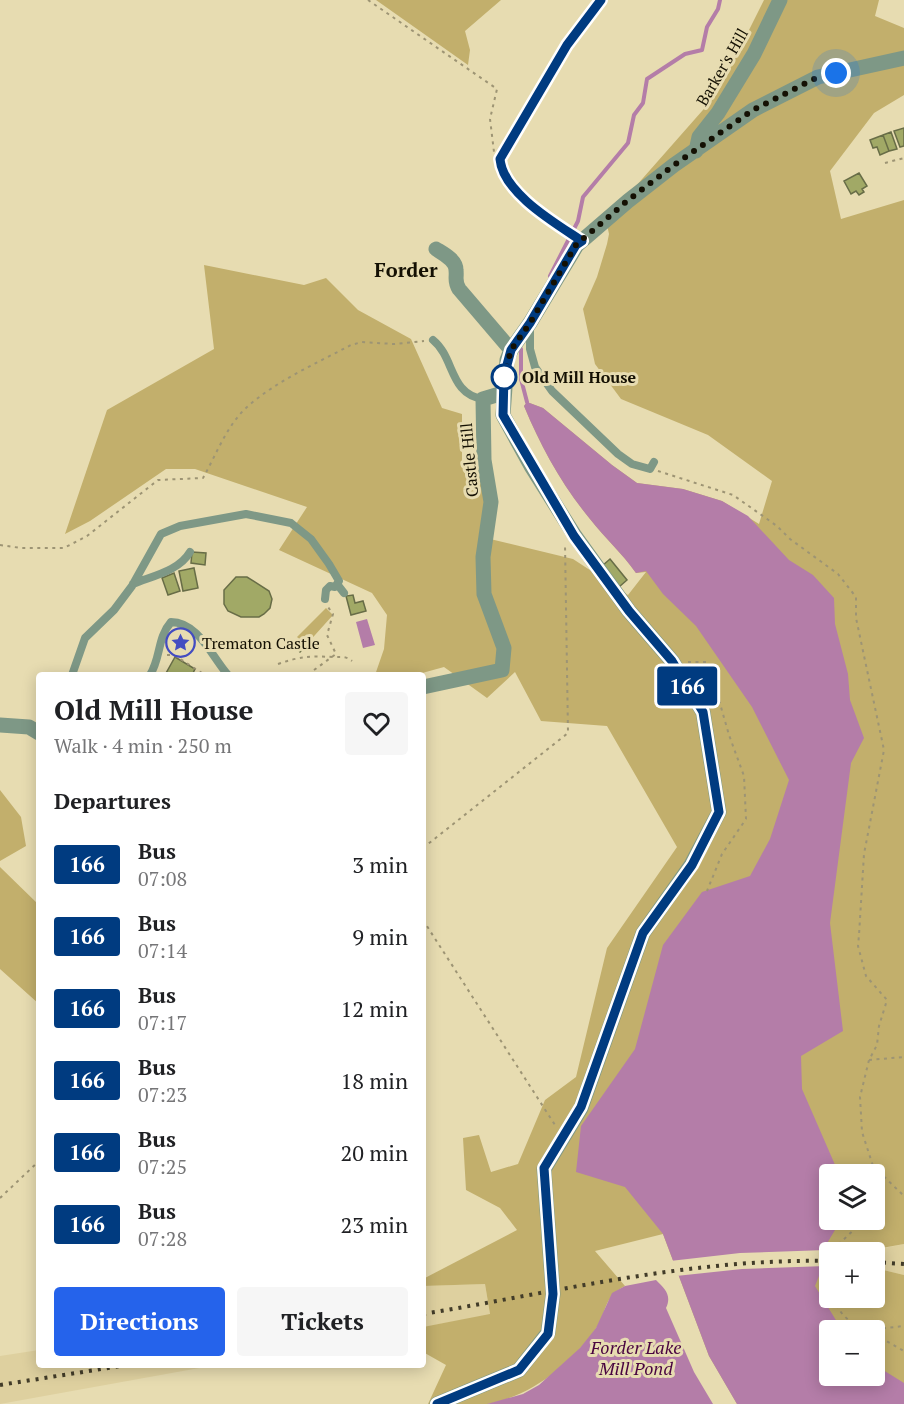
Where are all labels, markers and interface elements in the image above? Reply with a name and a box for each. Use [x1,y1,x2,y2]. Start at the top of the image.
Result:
street label: Barker's Hill [691,24,753,110]
your location [821,58,851,88]
district label: Forder [374,256,438,283]
marker: Old Mill House [491,364,517,390]
place label: Old Mill House [522,366,636,388]
street label: Castle Hill [455,422,483,498]
place icon: Trematon Castle [165,627,197,659]
place label: Trematon Castle [202,632,320,654]
line badge: 166 [652,666,722,706]
text: 166 [669,672,705,700]
text: Old Mill House [54,691,254,728]
button: heart [345,692,408,755]
text: Walk · 4 min · 250 m [54,732,232,759]
text: Departures [54,786,171,815]
text: Bus [138,836,176,865]
text: 166 [69,850,105,878]
text: 3 min [352,850,408,879]
text: 07:08 [138,865,187,892]
text: Bus [138,908,176,937]
text: 166 [69,922,105,950]
text: 9 min [352,922,408,951]
text: 07:14 [138,937,187,964]
text: Bus [138,980,176,1009]
text: 166 [69,994,105,1022]
text: 12 min [341,994,408,1023]
text: 07:17 [138,1009,187,1036]
text: Bus [138,1052,176,1081]
text: 166 [69,1066,105,1094]
text: 18 min [341,1066,408,1095]
text: 07:23 [138,1081,187,1108]
text: Bus [138,1124,176,1153]
text: 166 [69,1138,105,1166]
text: 20 min [341,1138,408,1167]
text: 07:25 [138,1153,187,1180]
map controls [819,1164,885,1386]
button: layers [819,1164,885,1230]
text: Bus [138,1196,176,1225]
text: 166 [69,1210,105,1238]
text: 23 min [341,1210,408,1239]
text: 07:28 [138,1225,187,1252]
button: + [819,1242,885,1308]
button: Directions [54,1287,225,1356]
button: Tickets [237,1287,408,1356]
button: − [819,1320,885,1386]
water label: Forder Lake Mill Pond [590,1335,681,1380]

